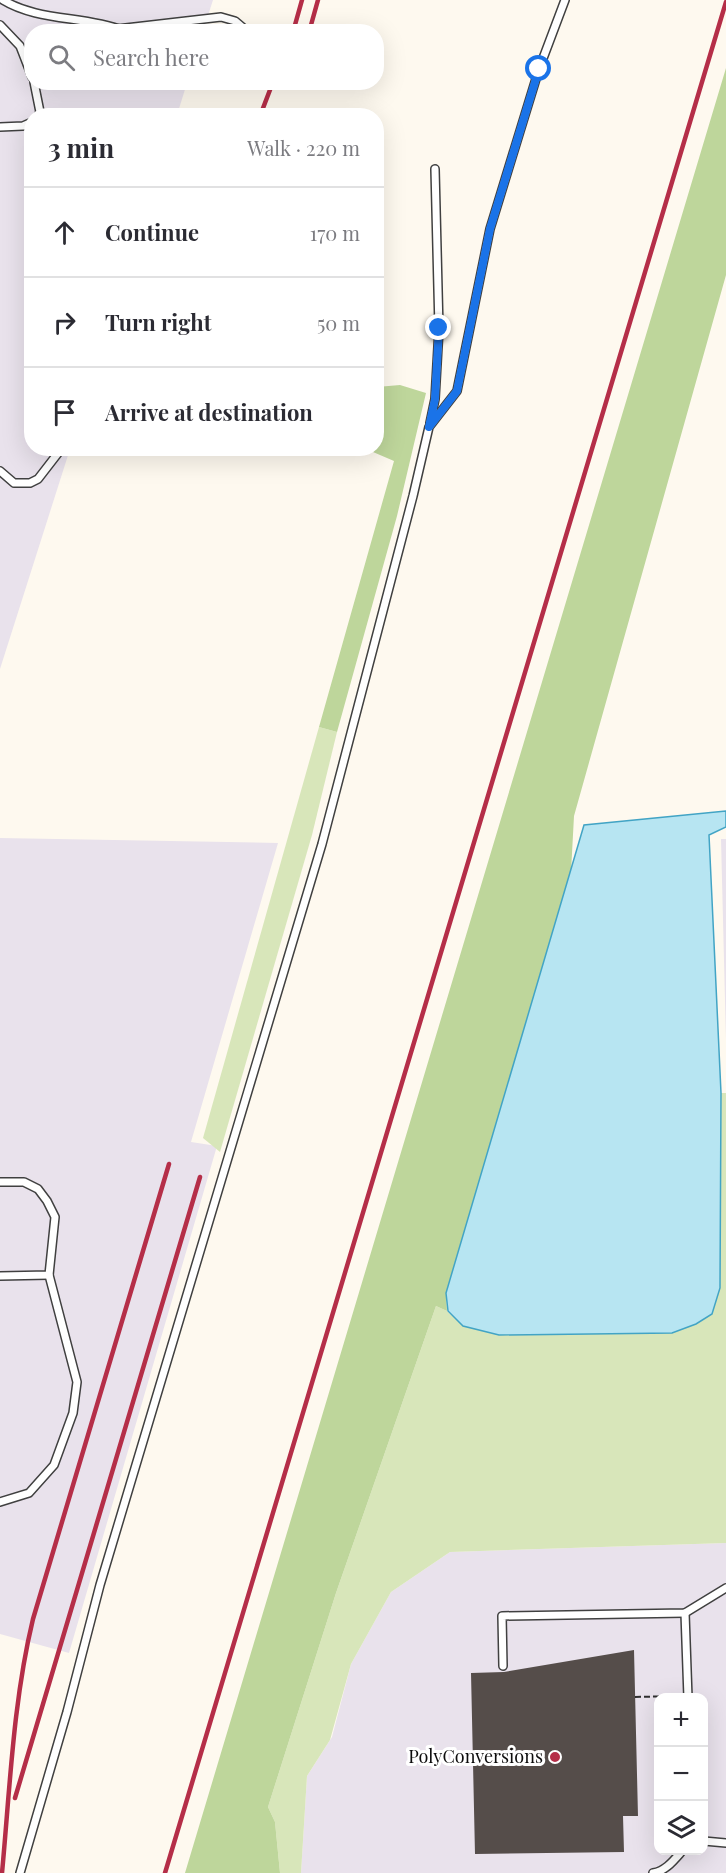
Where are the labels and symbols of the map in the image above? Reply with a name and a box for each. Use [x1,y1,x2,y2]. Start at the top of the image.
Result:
route start [525,55,551,81]
route end [425,314,451,340]
place label: PolyConversions [408,1744,543,1768]
marker: PolyConversions [548,1750,562,1764]

